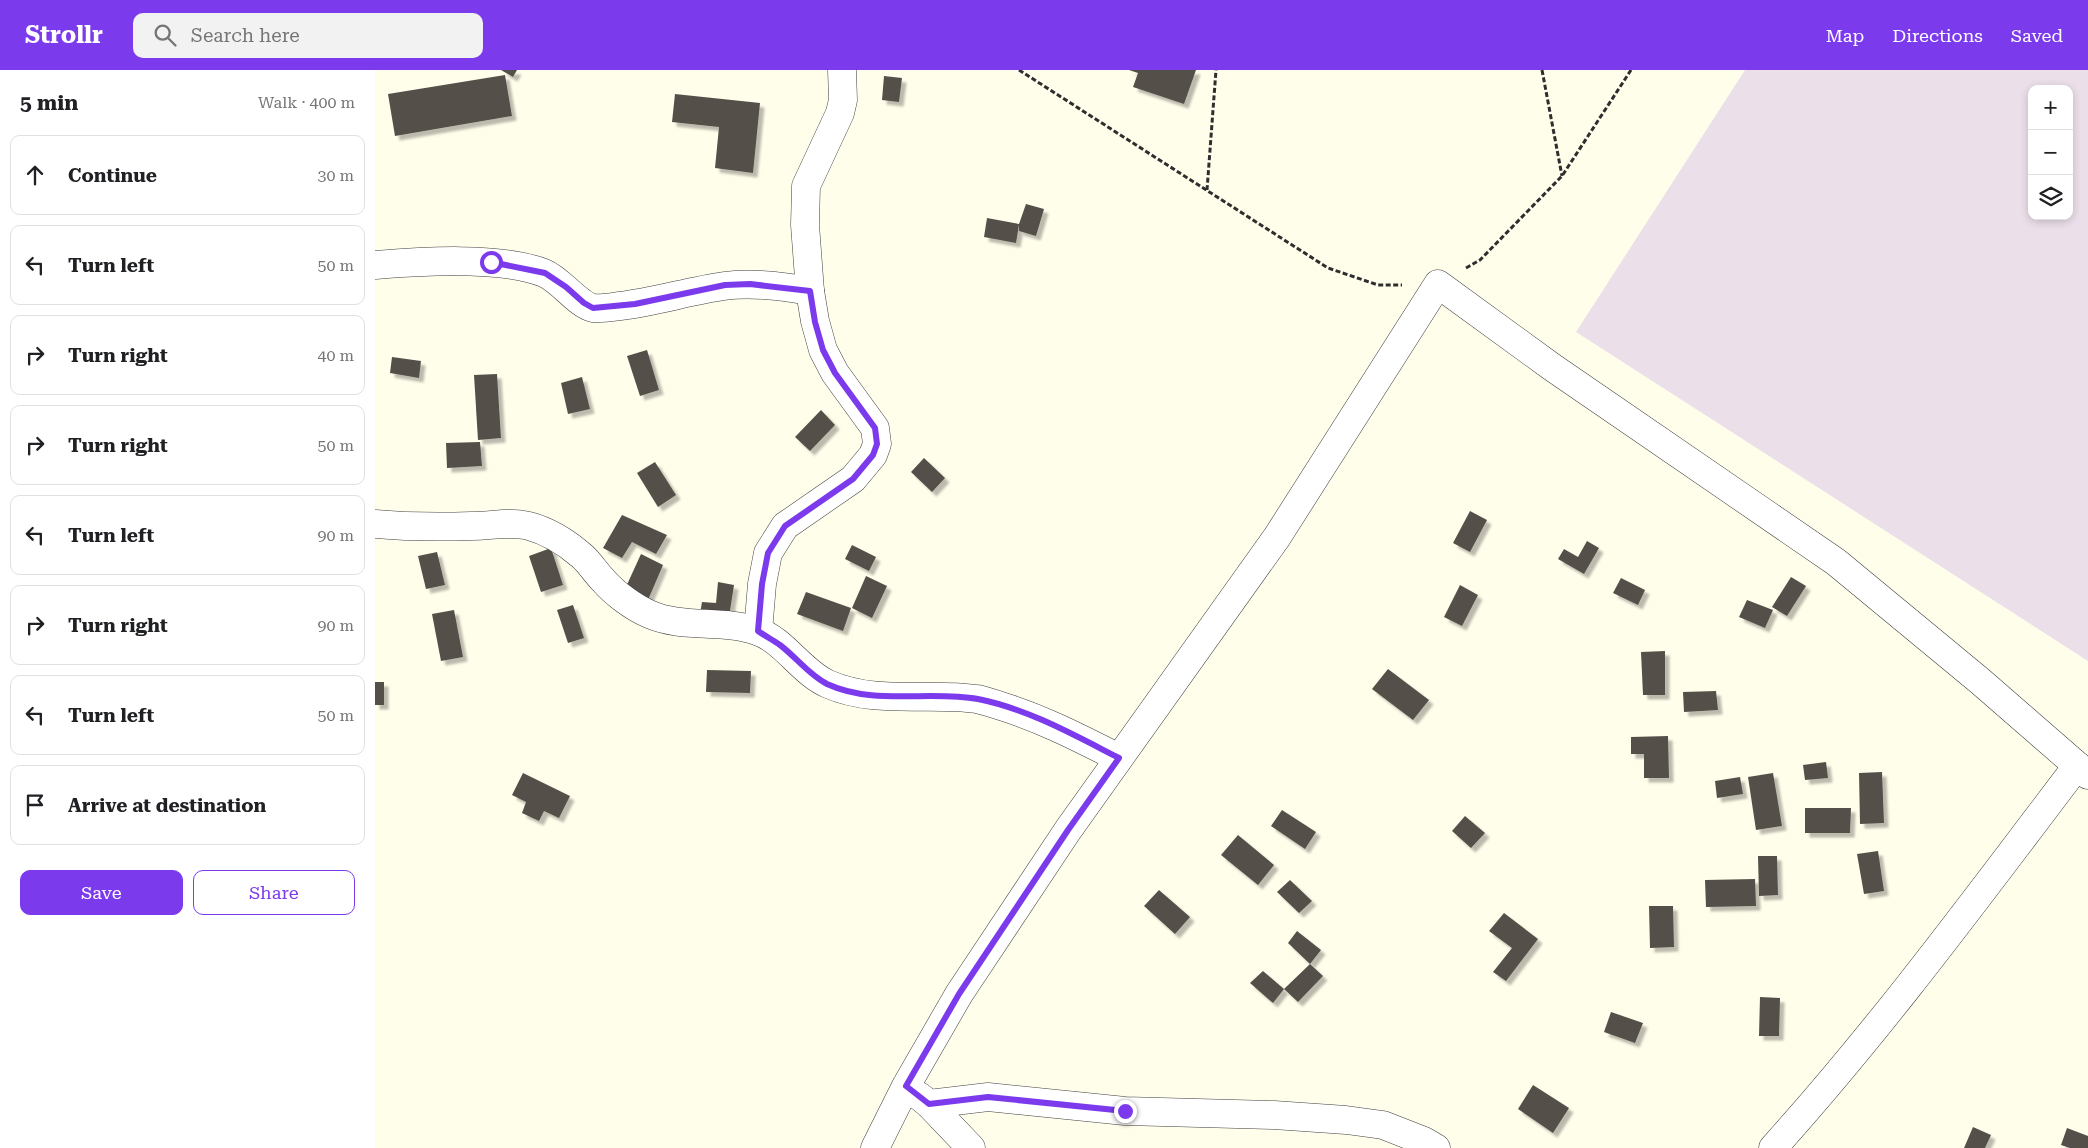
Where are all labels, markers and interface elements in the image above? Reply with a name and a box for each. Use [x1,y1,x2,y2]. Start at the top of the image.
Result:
search box [133,13,483,58]
text: Strollr [25,21,103,49]
icon: search [151,21,179,49]
text: Search here [191,24,300,47]
text: Map [1826,25,1864,46]
text: Directions [1892,25,1983,46]
text: Saved [2011,25,2063,46]
map controls [2028,85,2073,220]
button: + [2028,85,2073,130]
text: 5 min [20,91,78,115]
text: Walk · 400 m [258,93,355,112]
button: − [2028,130,2073,175]
icon: ahead [21,161,49,189]
text: Continue [68,164,157,187]
text: 30 m [317,166,354,185]
button: layers [2028,175,2073,220]
icon: left [21,251,49,279]
route start [480,251,503,274]
text: Turn left [68,254,154,277]
text: 50 m [317,256,354,275]
icon: right [21,341,49,369]
text: Turn right [68,344,168,367]
text: 40 m [317,346,354,365]
icon: right [21,431,49,459]
text: Turn right [68,434,168,457]
text: 50 m [317,436,354,455]
icon: left [21,521,49,549]
text: Turn left [68,524,154,547]
text: 90 m [317,526,354,545]
icon: right [21,611,49,639]
text: Turn right [68,614,168,637]
text: 90 m [317,616,354,635]
icon: left [21,701,49,729]
text: Turn left [68,704,154,727]
text: 50 m [317,706,354,725]
icon: arrive [21,791,49,819]
text: Arrive at destination [68,794,266,817]
button: Save [20,870,183,915]
button: Share [193,870,355,915]
route end [1114,1100,1137,1123]

